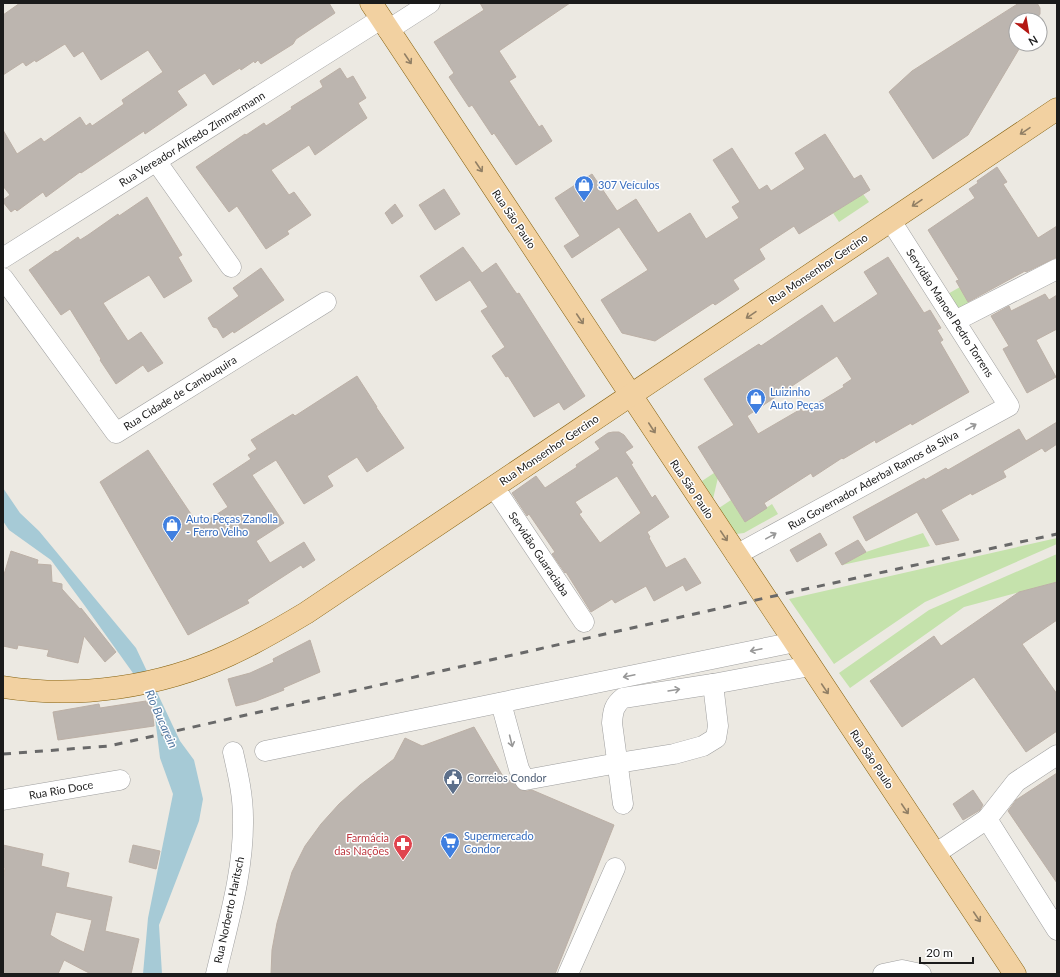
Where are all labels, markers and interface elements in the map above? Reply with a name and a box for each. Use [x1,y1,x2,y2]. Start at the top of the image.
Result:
north arrow [1008,12,1048,52]
text: N [1026,33,1040,49]
one-way arrow [404,53,412,65]
street label: Rua Vereador Alfredo Zimmermann [116,88,267,189]
one-way arrow [1019,127,1030,135]
one-way arrow [476,161,484,173]
shop icon: 307 Veículos [573,174,595,202]
place label: 307 Veículos [598,178,660,191]
street label: Rua São Paulo [490,187,539,251]
one-way arrow [911,199,922,207]
street label: Rua Monsenhor Gercino [766,230,870,307]
street label: Servidão Manoel Pedro Torrens [904,246,997,380]
one-way arrow [745,310,756,319]
one-way arrow [576,313,584,324]
street label: Rua Cidade de Cambuquira [121,352,239,433]
place label: Luizinho Auto Peças [770,385,824,411]
shop icon: Luizinho Auto Peças [745,387,767,415]
street label: Rua Monsenhor Gercino [497,411,601,488]
one-way arrow [648,422,656,434]
one-way arrow [965,422,977,430]
street label: Rua Governador Aderbal Ramos da Silva [785,427,960,532]
street label: Rua São Paulo [668,457,717,521]
street label: Servidão Guaraciaba [506,509,572,598]
place label: Auto Peças Zanolla - Ferro Velho [186,512,278,538]
shop icon: Auto Peças Zanolla - Ferro Velho [161,514,183,542]
one-way arrow [720,530,728,541]
one-way arrow [765,532,777,539]
one-way arrow [750,647,763,655]
one-way arrow [623,673,636,681]
one-way arrow [822,683,830,695]
one-way arrow [667,686,680,694]
water label: Rio Bucarein [142,687,181,750]
street label: Rua São Paulo [848,727,897,791]
one-way arrow [507,734,515,747]
public building icon: Correios Condor [442,767,464,795]
place label: Correios Condor [467,771,547,784]
street label: Rua Rio Doce [28,777,94,802]
one-way arrow [901,803,909,814]
place label: Supermercado Condor [464,829,534,855]
place label: Farmácia das Nações [334,831,389,857]
supermarket icon: Supermercado Condor [439,831,461,859]
pharmacy icon: Farmácia das Nações [392,833,414,861]
street label: Rua Norberto Haritsch [211,855,246,965]
one-way arrow [973,911,981,922]
scale bar [920,939,973,965]
text: 20 m [926,945,953,960]

